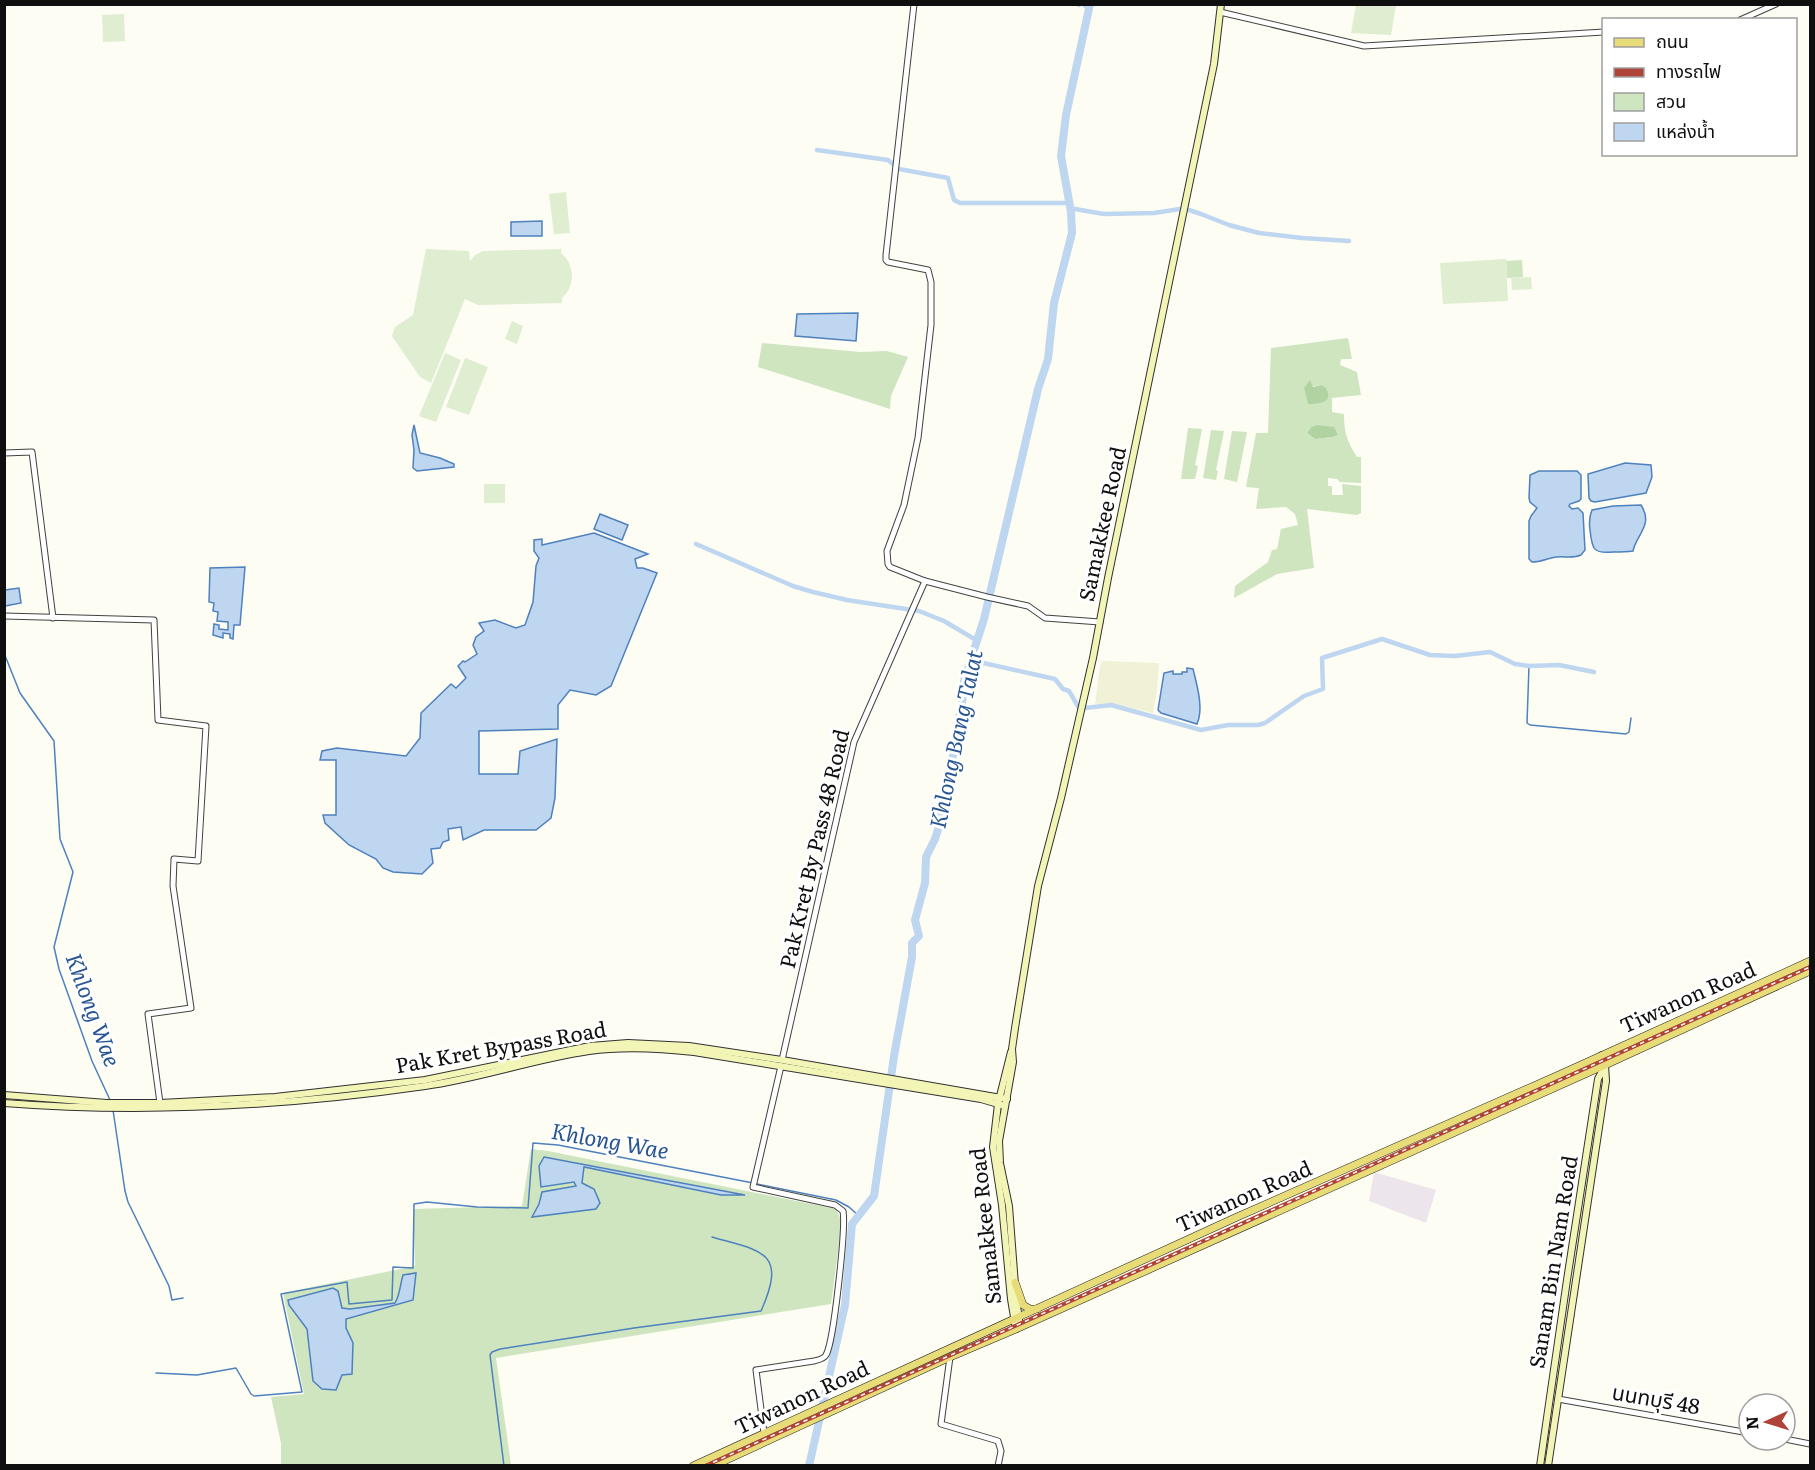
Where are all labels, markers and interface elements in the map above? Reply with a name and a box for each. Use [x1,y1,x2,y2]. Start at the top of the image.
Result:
legend [1602,18,1797,156]
text: ถนน [1656,27,1689,54]
text: ทางรถไฟ [1656,57,1721,84]
text: สวน [1656,87,1686,114]
text: แหล่งน้ำ [1656,117,1715,144]
street label: Samakkee Road [1069,443,1132,604]
water label: Khlong Bang Talat [919,646,990,831]
street label: Pak Kret By Pass 48 Road [770,726,855,971]
water label: Khlong Wae [59,948,130,1071]
street label: Tiwanon Road [1614,952,1760,1040]
street label: Pak Kret Bypass Road [393,1012,609,1079]
water label: Khlong Wae [549,1113,672,1166]
street label: Samakkee Road [960,1146,1007,1306]
street label: Tiwanon Road [1170,1151,1316,1239]
street label: Sanam Bin Nam Road [1519,1153,1584,1370]
street label: Tiwanon Road [728,1351,874,1441]
street label: นนทบุรี 48 [1610,1375,1703,1421]
north arrow [1737,1392,1797,1452]
text: N [1739,1416,1763,1431]

